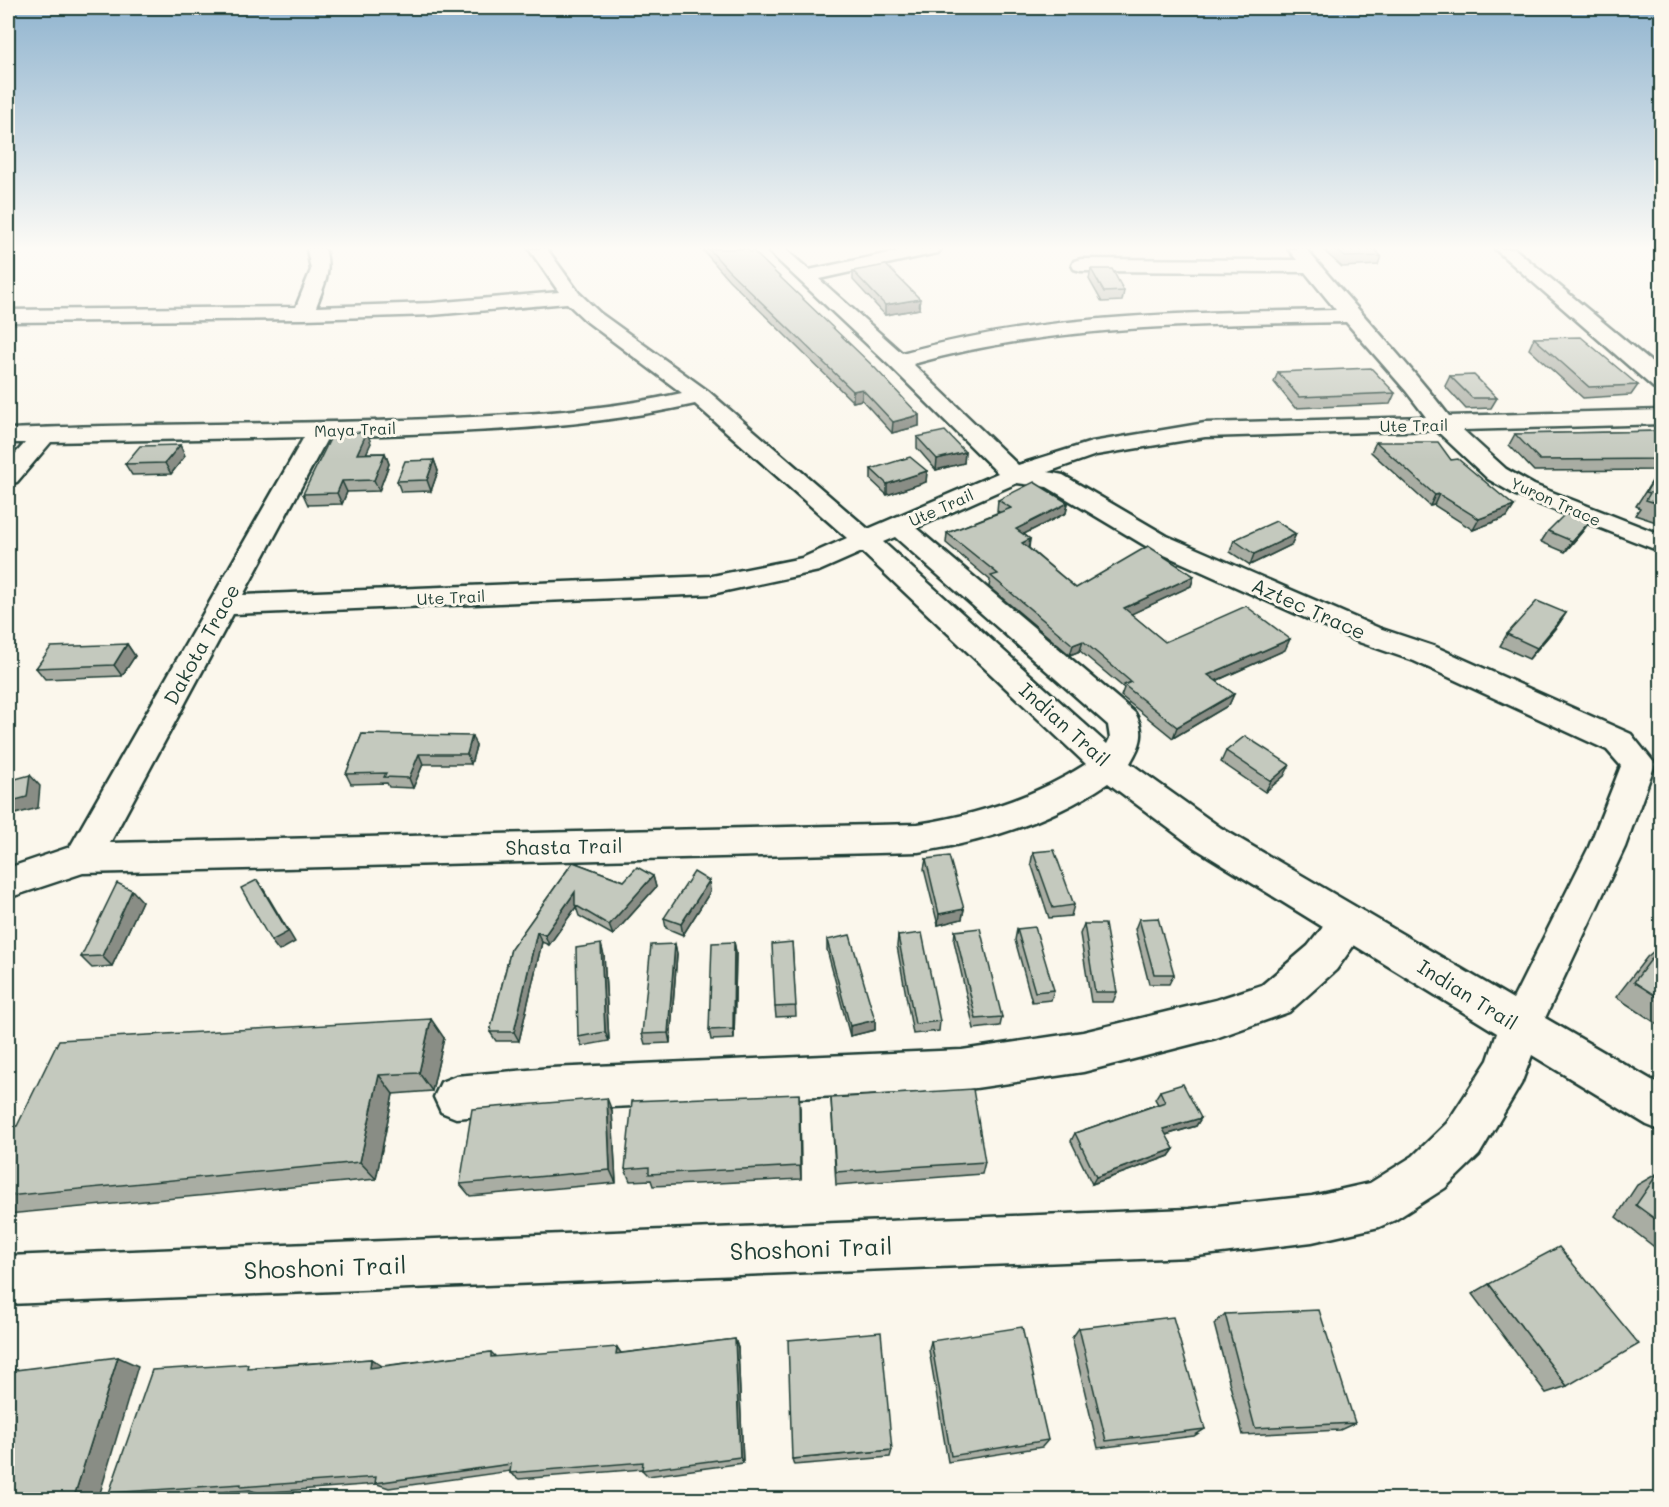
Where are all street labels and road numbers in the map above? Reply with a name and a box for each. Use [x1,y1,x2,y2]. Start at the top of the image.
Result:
street label: Ute Trail [1380,414,1448,436]
street label: Maya Trail [314,417,396,441]
street label: Yuron Trace [1507,472,1605,530]
street label: Ute Trail [905,483,977,531]
street label: Aztec Trace [1248,571,1370,645]
street label: Dakota Trace [157,579,245,709]
street label: Ute Trail [416,585,486,609]
street label: Indian Trail [1014,676,1116,772]
street label: Shasta Trail [505,832,623,860]
street label: Indian Trail [1413,953,1523,1035]
street label: Shoshoni Trail [729,1230,893,1266]
street label: Shoshoni Trail [243,1249,407,1285]

